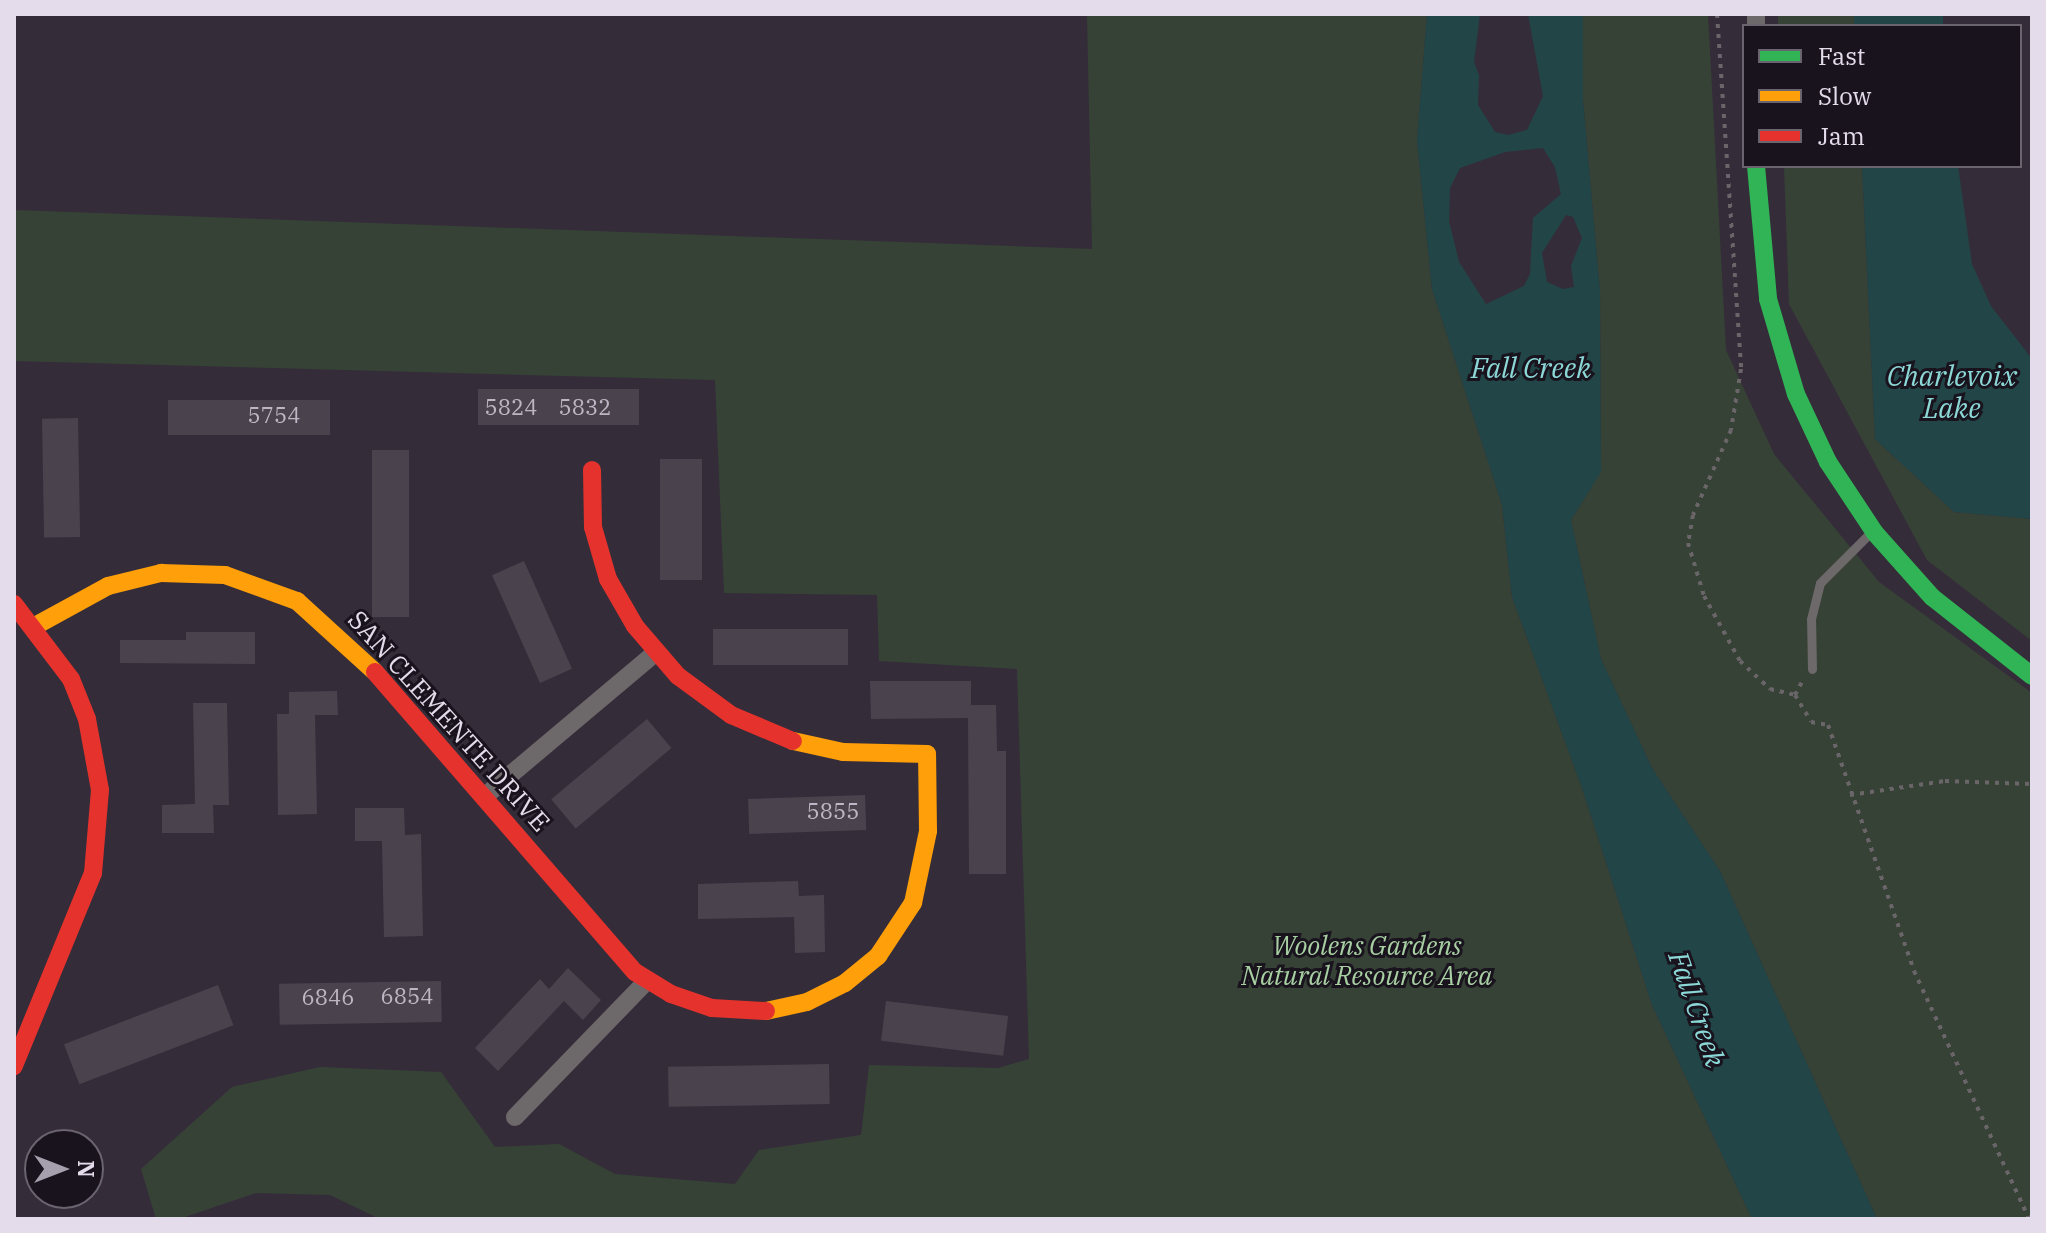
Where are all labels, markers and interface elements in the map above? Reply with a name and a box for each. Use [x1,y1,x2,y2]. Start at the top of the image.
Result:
legend [1742,24,2022,168]
text: Fast [1818,40,1865,72]
text: Slow [1818,80,1871,112]
text: Jam [1818,120,1865,152]
water label: Fall Creek [1471,351,1591,385]
water label: Charlevoix Lake [1887,359,2017,425]
house number: 5824 [485,394,537,420]
house number: 5832 [559,394,611,420]
house number: 5754 [248,402,300,428]
street label: SAN CLEMENTE DRIVE [342,604,556,838]
house number: 5855 [807,798,859,824]
park label: Woolens Gardens Natural Resource Area [1242,930,1492,992]
water label: Fall Creek [1662,947,1732,1071]
house number: 6854 [381,983,433,1009]
house number: 6846 [302,984,354,1010]
north arrow [24,1129,104,1209]
text: N [72,1160,101,1178]

